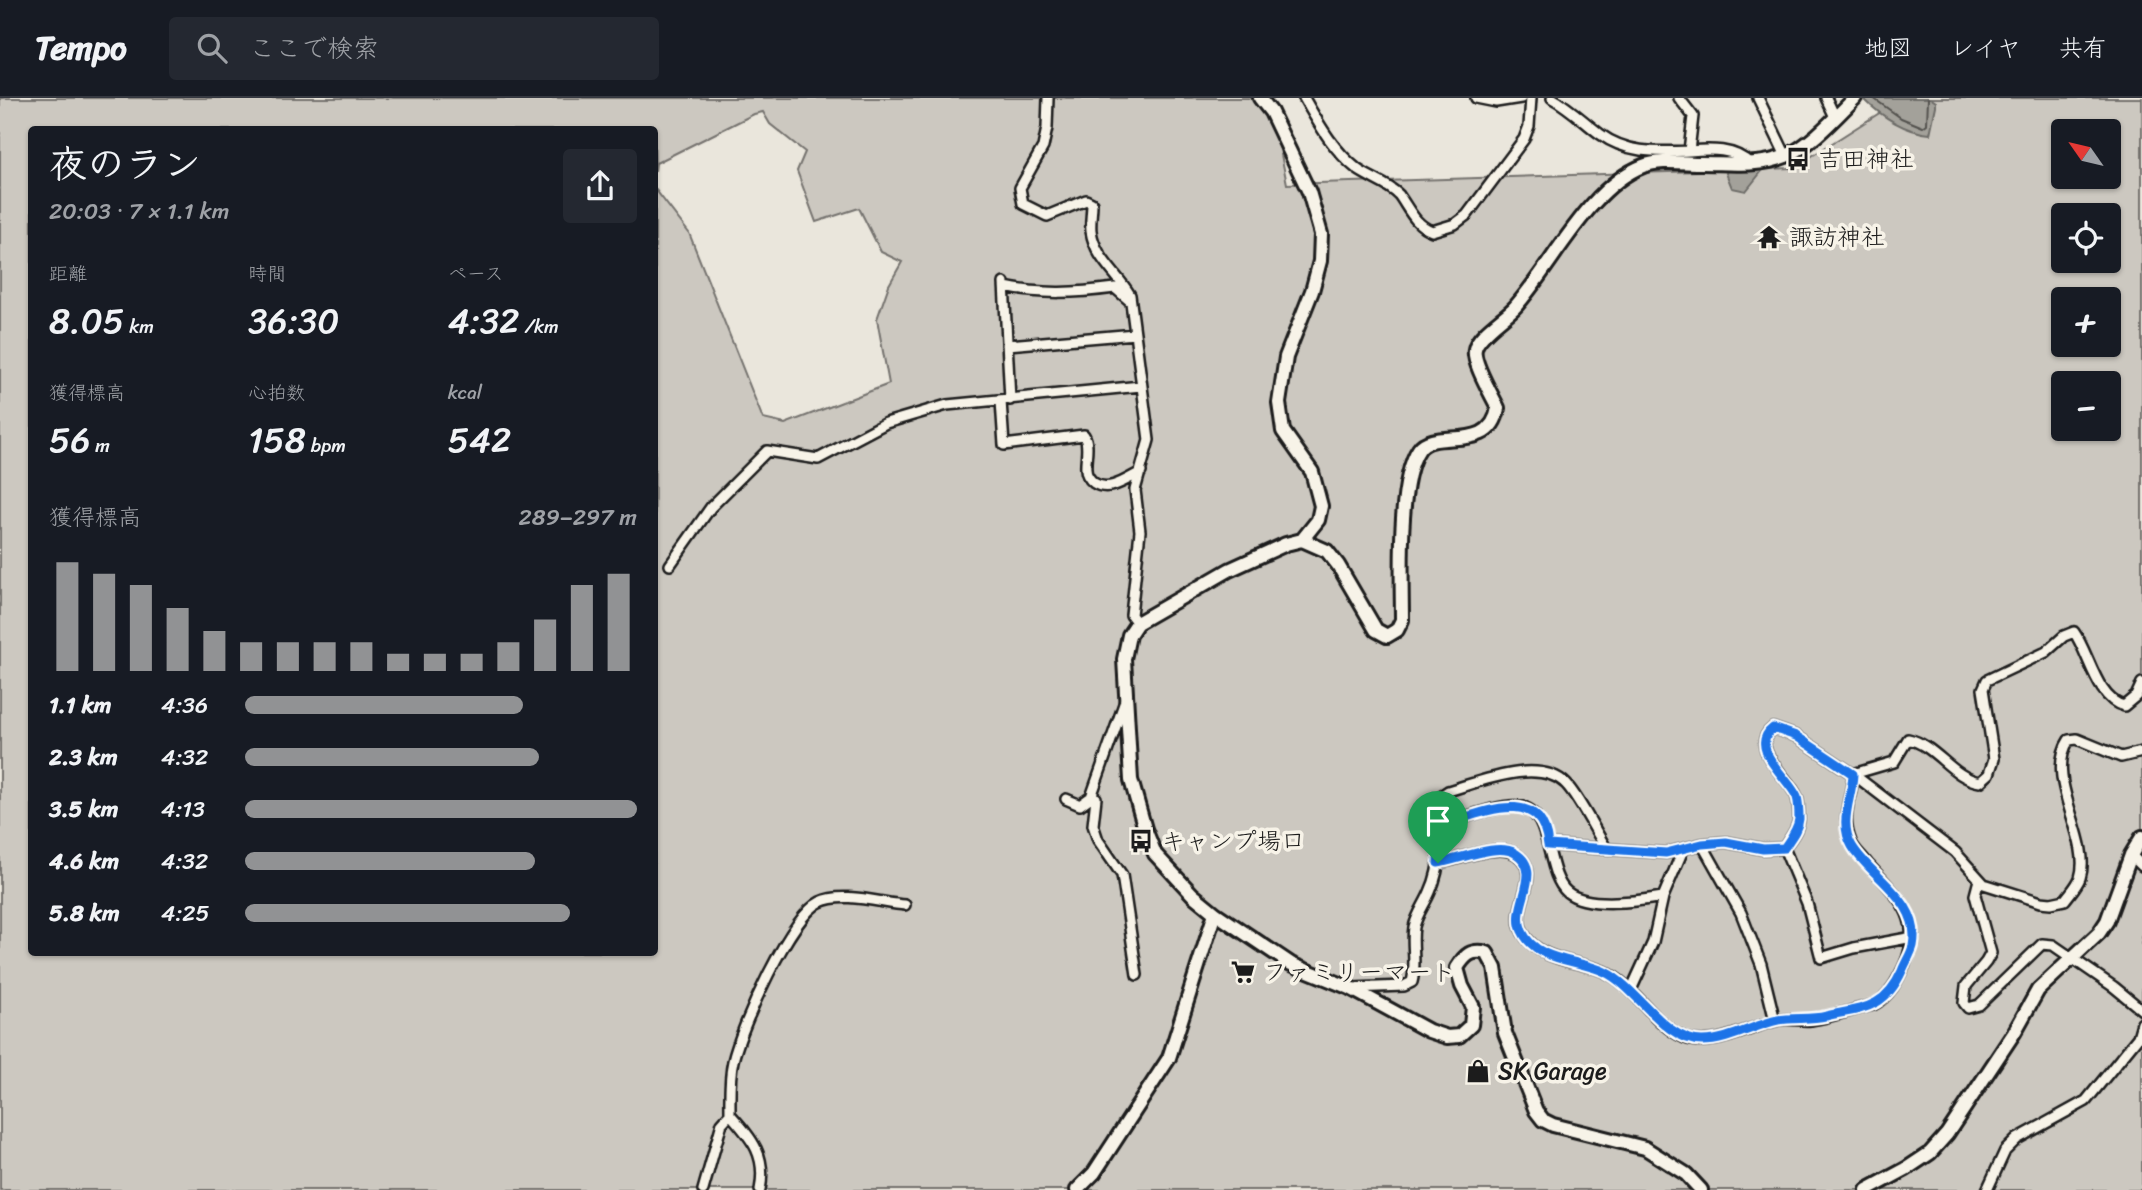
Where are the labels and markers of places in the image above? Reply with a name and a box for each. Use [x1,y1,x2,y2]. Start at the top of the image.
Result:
place label: 吉田神社 [1818,138,1914,180]
bus stop icon: 吉田神社 [1784,145,1812,173]
place label: 諏訪神社 [1789,216,1885,258]
temple icon: 諏訪神社 [1755,223,1783,251]
pin [1408,791,1468,863]
place label: キャンプ場口 [1161,820,1305,862]
bus stop icon: キャンプ場口 [1127,827,1155,855]
place label: ファミリーマート [1263,951,1455,993]
supermarket icon: ファミリーマート [1229,958,1257,986]
place label: SK Garage [1498,1050,1607,1092]
shop icon: SK Garage [1464,1057,1492,1085]

